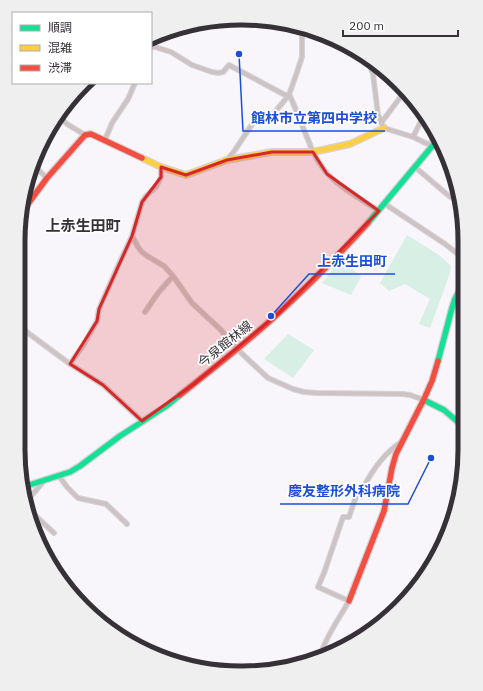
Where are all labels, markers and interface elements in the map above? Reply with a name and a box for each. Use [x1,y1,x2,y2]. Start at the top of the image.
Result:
legend [12,12,152,84]
scale bar [343,12,458,38]
text: 200 m [349,18,384,33]
text: 順調 [48,20,72,35]
text: 混雑 [48,40,72,55]
text: 渋滞 [48,60,72,75]
callout: 館林市立第四中学校 [243,105,385,131]
text: 館林市立第四中学校 [251,109,377,127]
district label: 上赤生田町 [45,216,121,235]
callout: 上赤生田町 [309,248,395,274]
text: 上赤生田町 [317,252,387,270]
street label: 今泉館林線 [194,317,256,371]
callout: 慶友整形外科病院 [280,478,408,504]
text: 慶友整形外科病院 [288,482,400,500]

